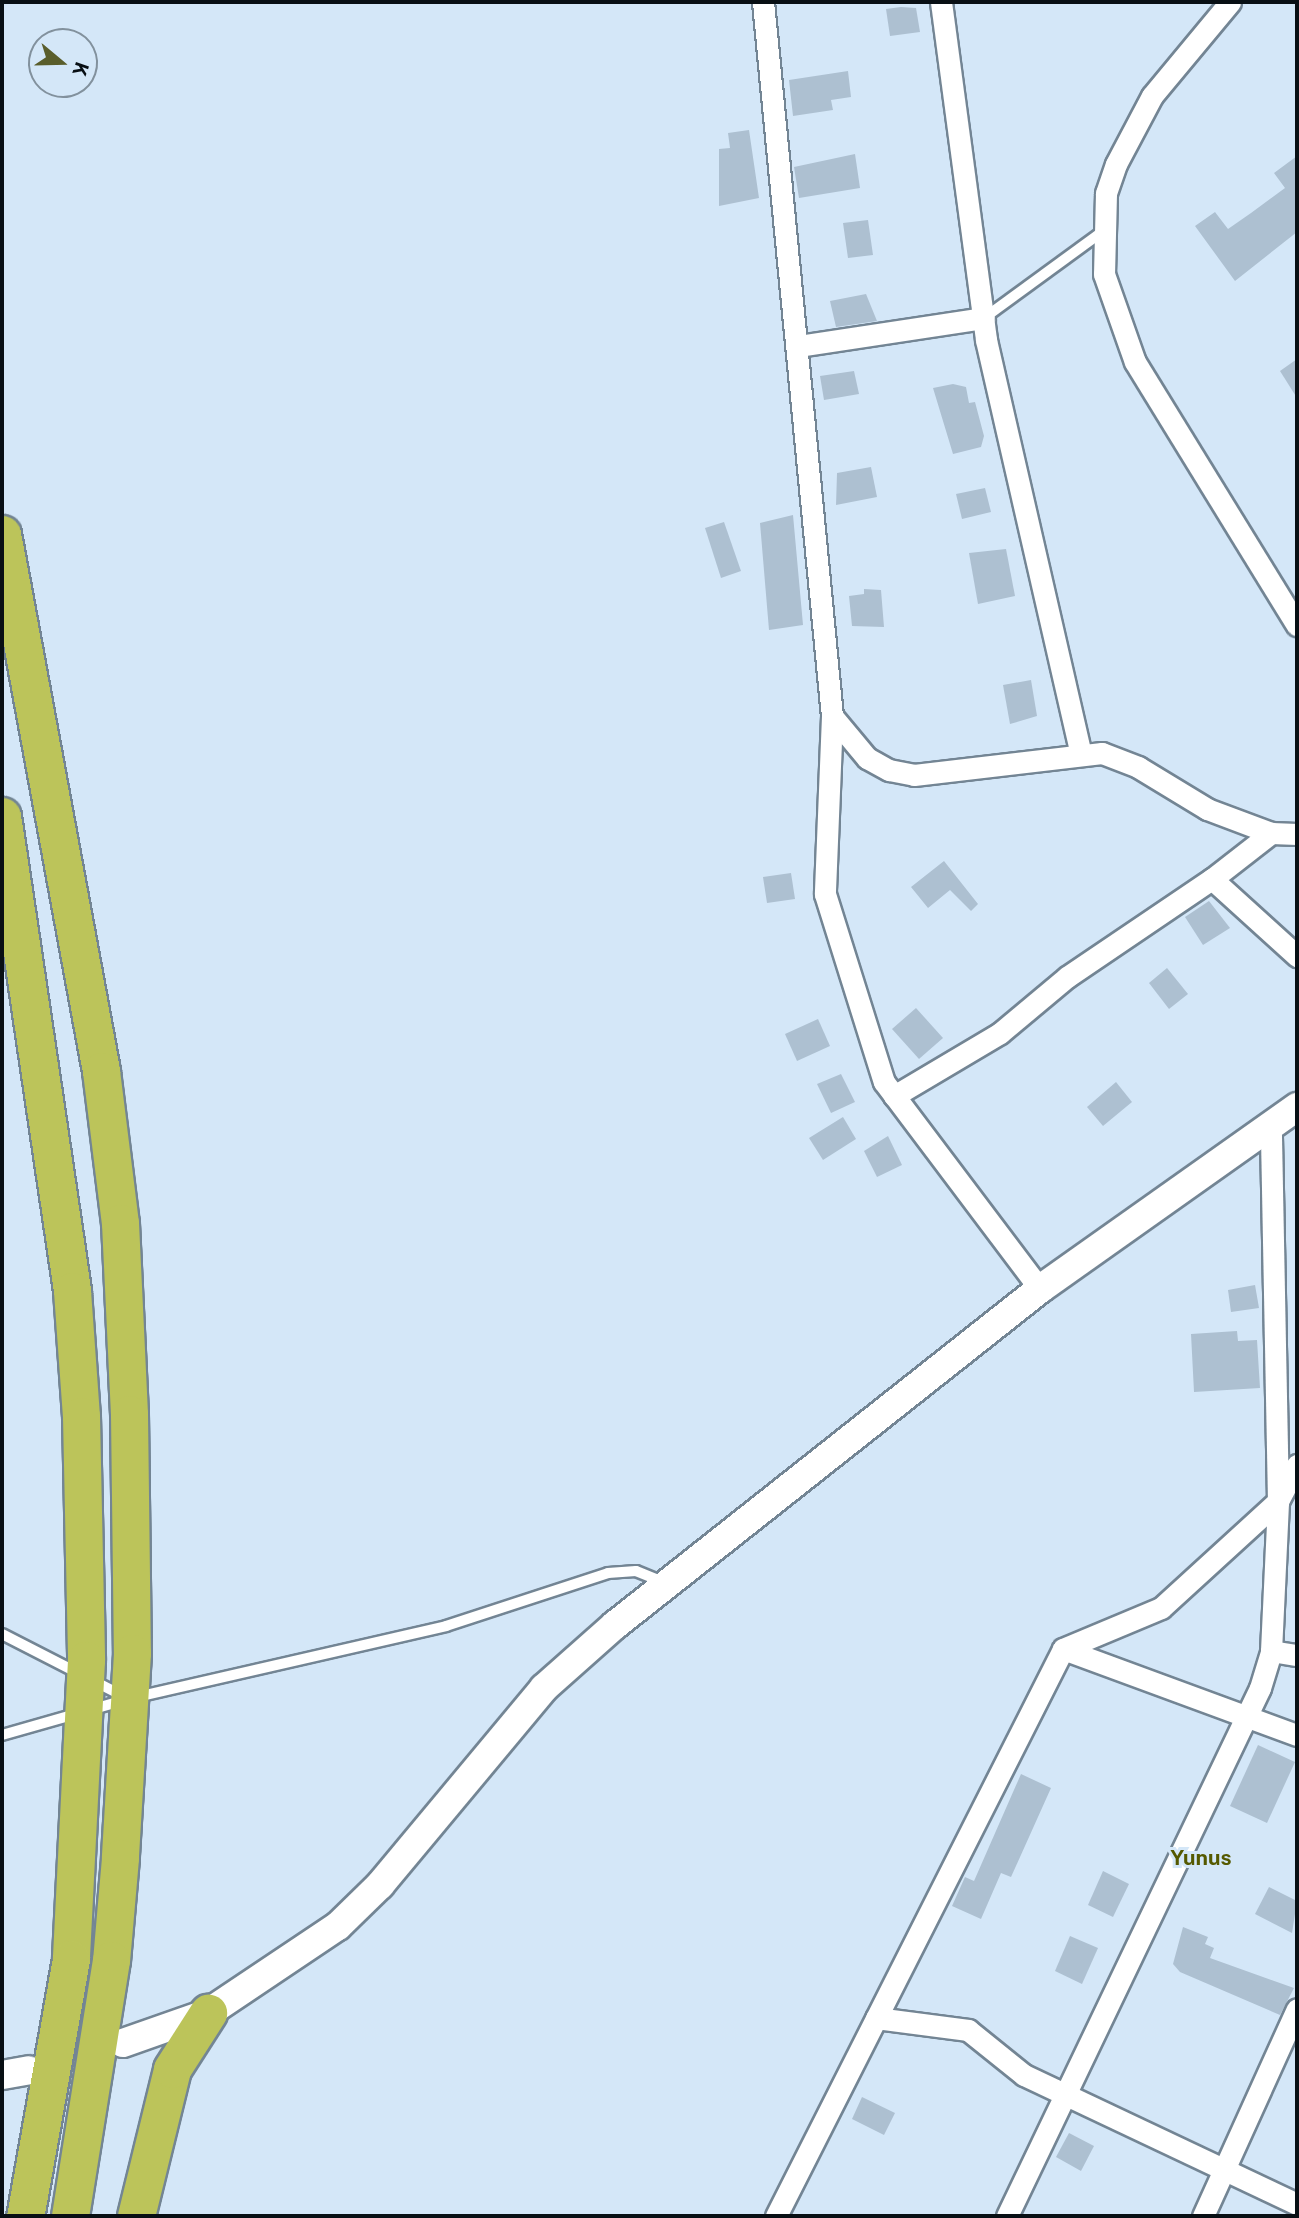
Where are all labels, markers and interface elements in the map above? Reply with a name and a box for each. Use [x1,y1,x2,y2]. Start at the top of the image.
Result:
north arrow [28,28,98,98]
text: K [68,59,94,79]
district label: Yunus [1170,1845,1232,1871]

